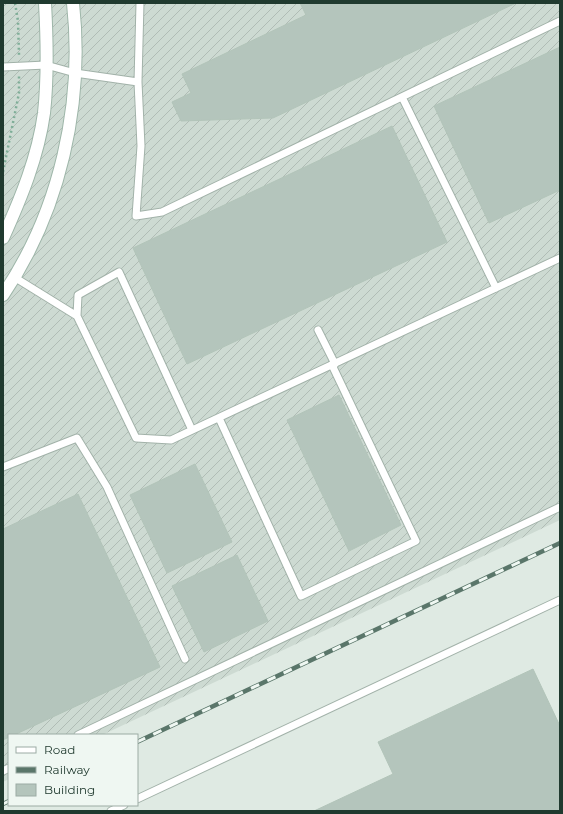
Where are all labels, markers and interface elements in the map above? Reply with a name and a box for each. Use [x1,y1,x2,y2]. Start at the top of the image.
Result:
legend [8,734,138,806]
text: Road [44,742,75,757]
text: Railway [44,762,90,777]
text: Building [44,782,95,797]

